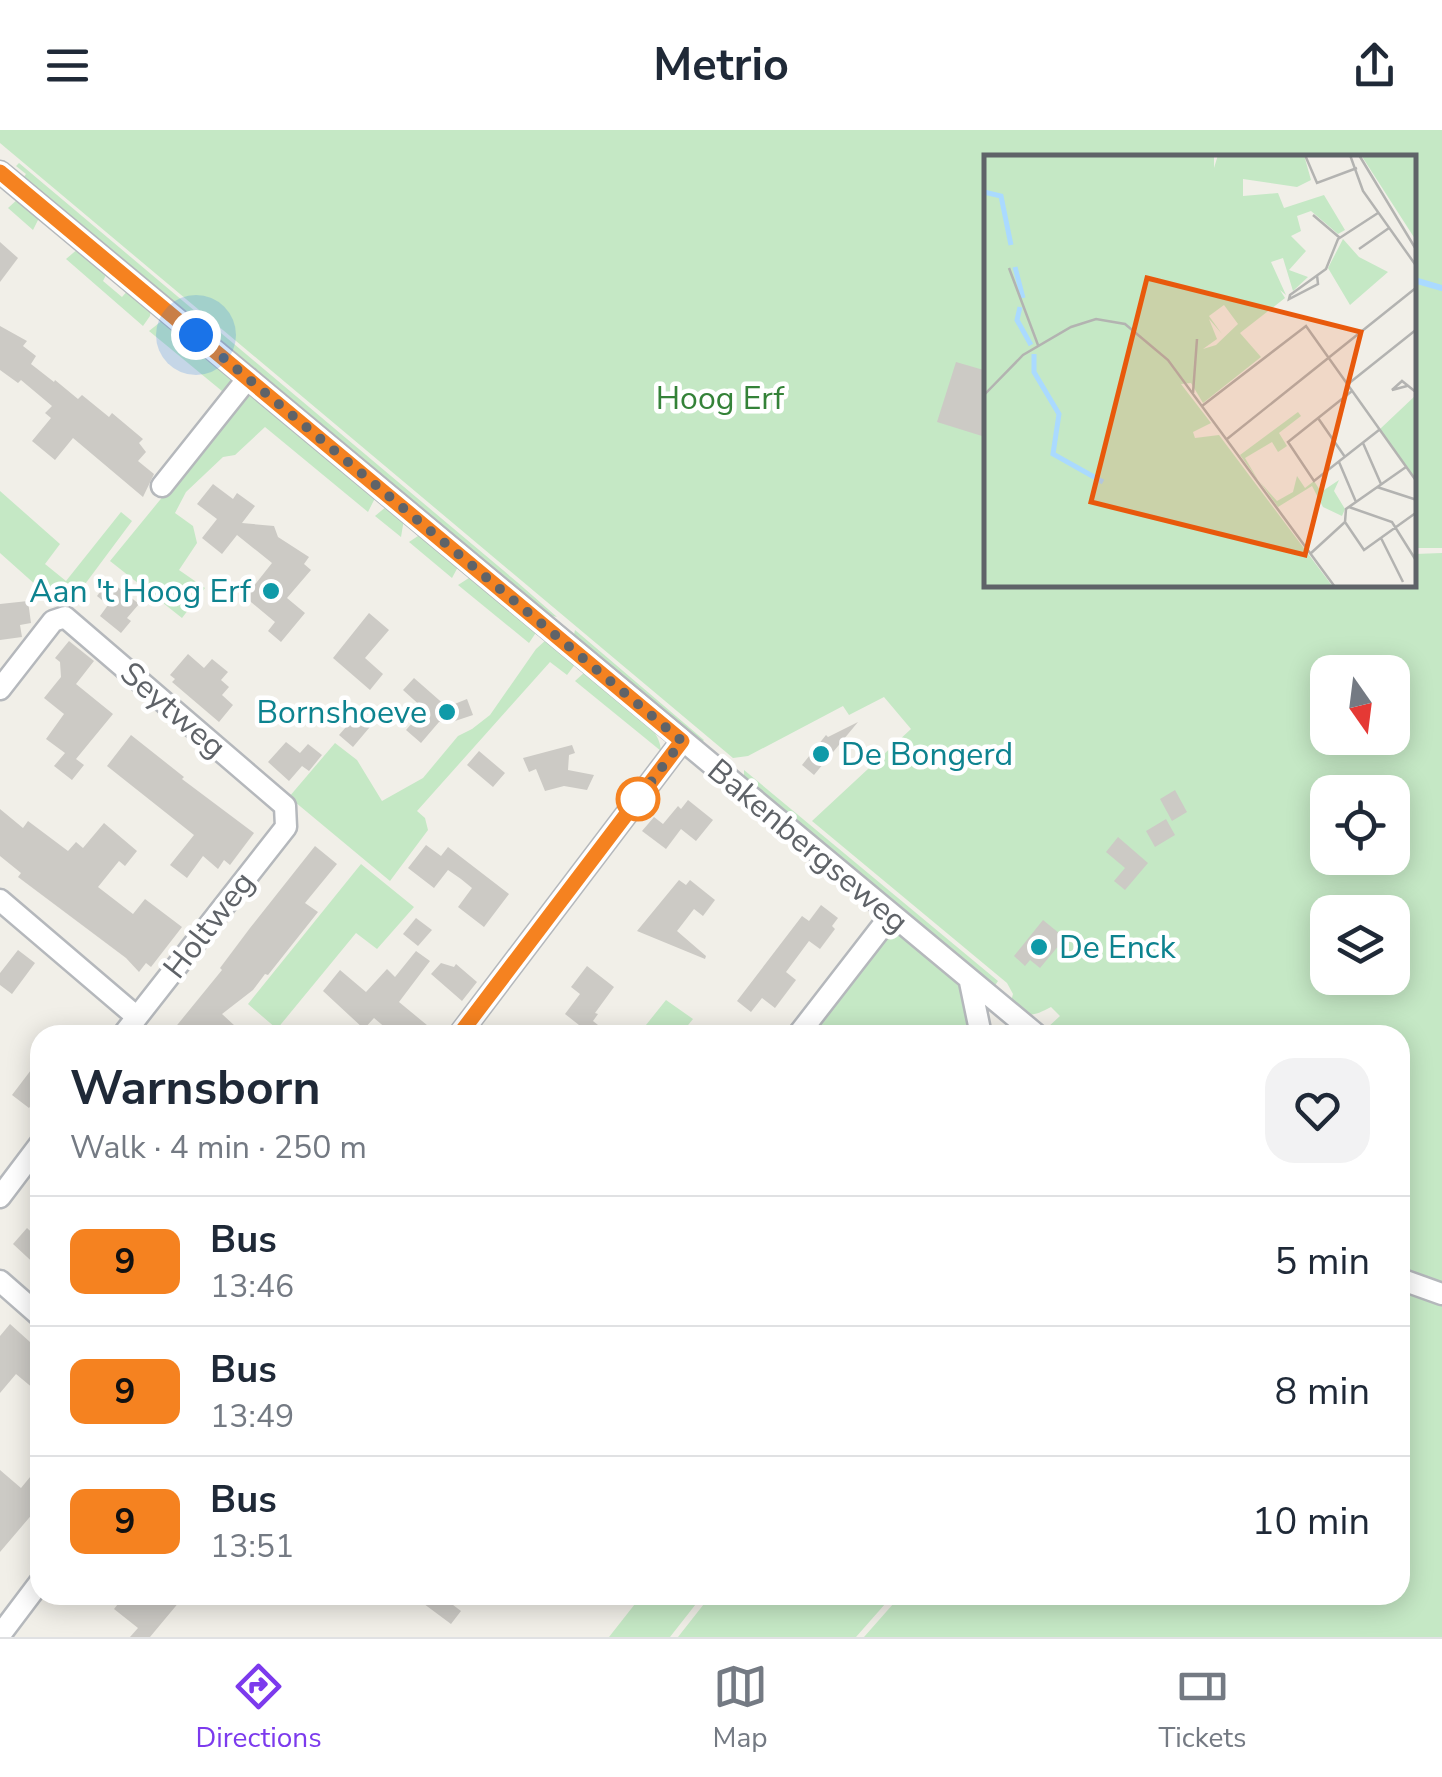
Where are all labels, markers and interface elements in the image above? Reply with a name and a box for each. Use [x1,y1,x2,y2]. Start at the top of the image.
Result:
text: Metrio [653,35,789,96]
icon: menu [40,38,95,93]
icon: share [1347,38,1402,93]
inset map [984,155,1417,588]
your location [171,310,221,360]
park label: Hoog Erf [656,377,786,420]
place label: Aan 't Hoog Erf [29,570,252,613]
marker: Aan 't Hoog Erf [260,580,282,602]
street label: Seytweg [111,652,235,768]
north arrow [1310,655,1410,755]
map controls [1310,655,1410,995]
place label: Bornshoeve [256,691,427,734]
marker: Bornshoeve [436,701,458,723]
place label: De Bongerd [841,733,1013,776]
marker: De Bongerd [810,743,832,765]
street label: Bakenbergseweg [699,749,917,943]
button: locate [1310,775,1410,875]
unlabelled marker [617,778,659,820]
street label: Holtweg [154,862,264,988]
button: layers [1310,895,1410,995]
place label: De Enck [1059,926,1177,969]
marker: De Enck [1028,936,1050,958]
text: Warnsborn [70,1055,320,1121]
button: heart [1265,1058,1370,1163]
text: Walk · 4 min · 250 m [70,1126,367,1169]
text: Bus [210,1214,277,1265]
text: 5 min [1275,1236,1370,1287]
text: 9 [114,1238,136,1285]
text: 13:46 [210,1265,294,1308]
text: Bus [210,1344,277,1395]
text: 8 min [1275,1366,1370,1417]
text: 9 [114,1368,136,1415]
text: 13:49 [210,1395,294,1438]
text: Bus [210,1474,277,1525]
text: 10 min [1252,1496,1370,1547]
text: 9 [114,1498,136,1545]
text: 13:51 [210,1525,294,1568]
tab: Directions [195,1659,322,1757]
tab: Map [713,1659,768,1757]
tab: Tickets [1158,1659,1247,1757]

